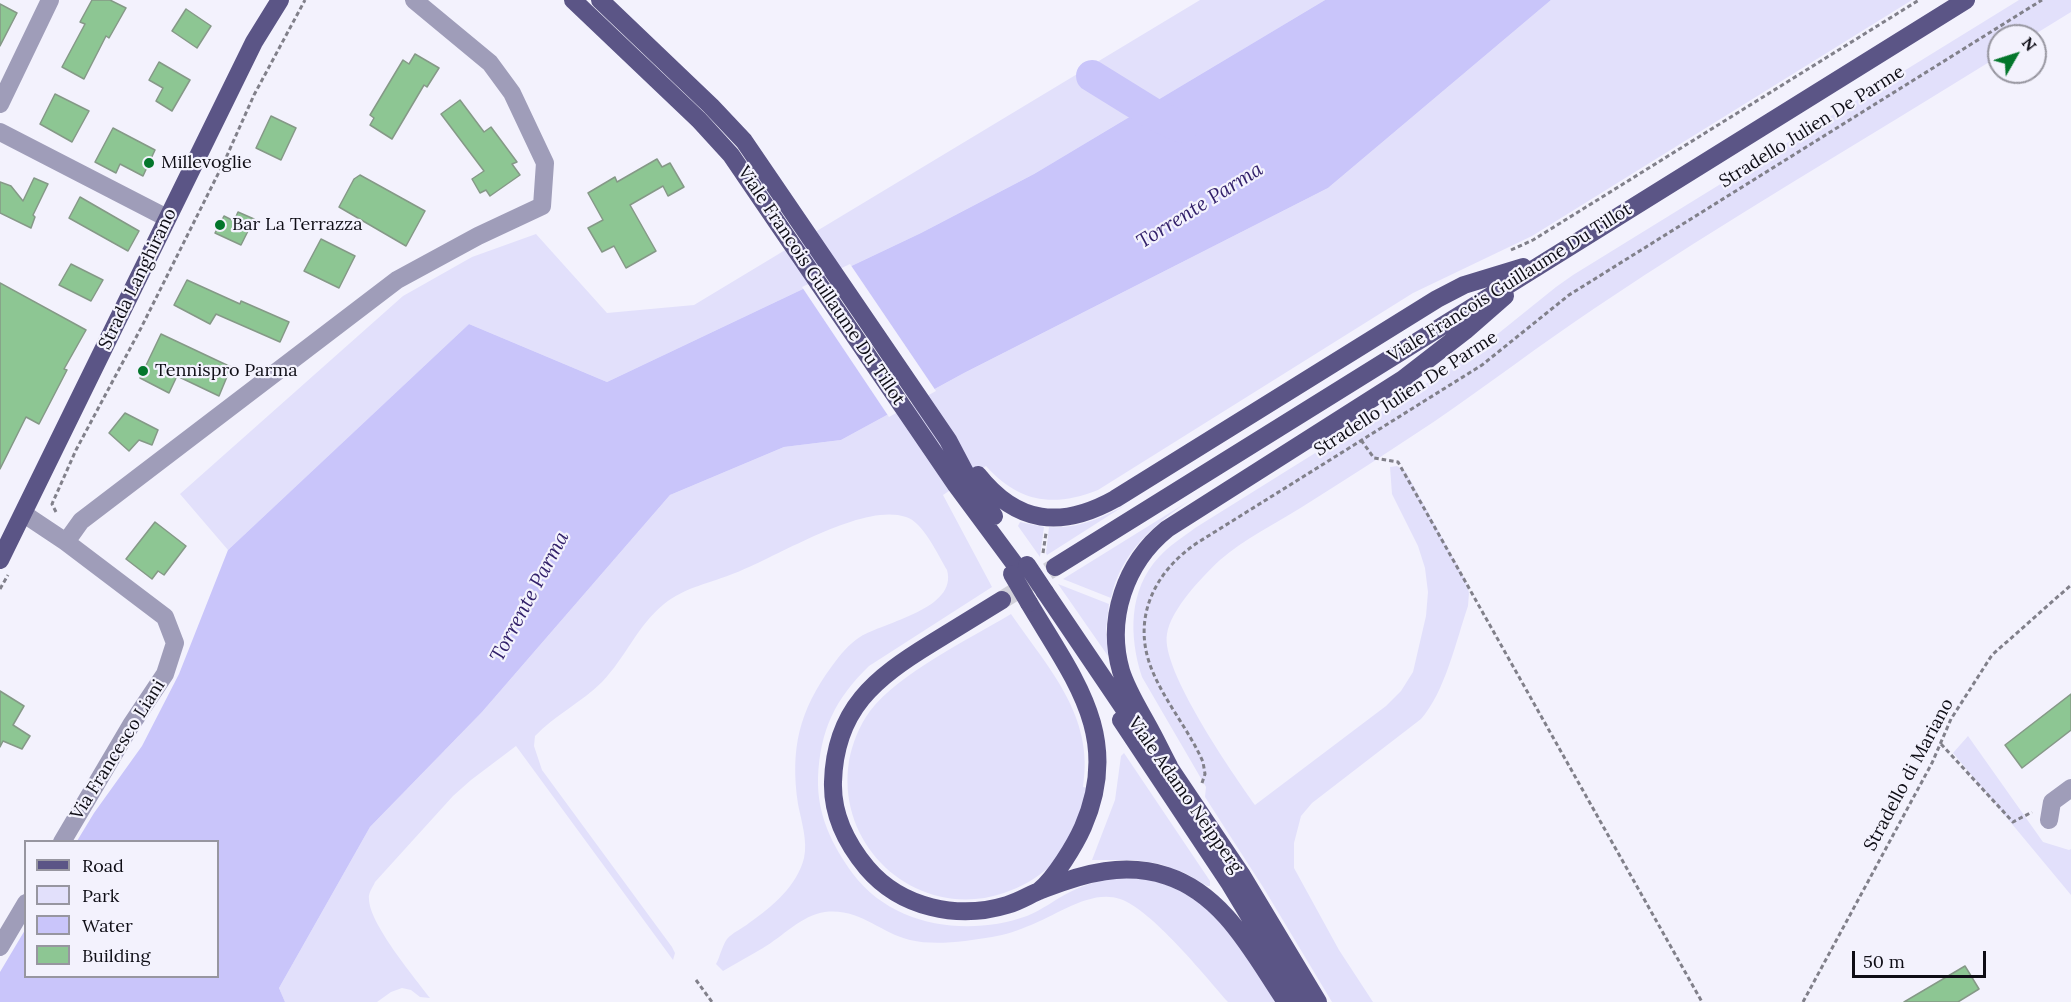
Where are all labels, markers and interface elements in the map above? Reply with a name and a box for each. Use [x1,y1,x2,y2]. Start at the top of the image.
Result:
north arrow [1987,24,2047,84]
text: N [2018,33,2041,55]
street label: Stradello Julien De Parme [1716,61,1908,193]
place label: Millevoglie [161,152,252,174]
marker: Millevoglie [142,156,156,170]
water label: Torrente Parma [1133,158,1267,254]
street label: Viale Francois Guillaume Du Tillot [733,162,909,410]
street label: Viale Francois Guillaume Du Tillot [1384,199,1636,367]
street label: Strada Langhirano [94,205,182,353]
place label: Bar La Terrazza [232,214,363,236]
marker: Bar La Terrazza [213,218,227,232]
street label: Stradello Julien De Parme [1310,327,1502,461]
place label: Tennispro Parma [155,360,298,382]
marker: Tennispro Parma [136,364,150,378]
water label: Torrente Parma [486,528,574,666]
street label: Via Francesco Liani [66,676,170,824]
street label: Stradello di Mariano [1860,695,1958,855]
street label: Viale Adamo Neipperg [1123,713,1247,877]
legend [24,840,219,978]
text: Road [82,854,124,877]
text: Park [82,884,119,907]
text: Water [82,914,133,937]
scale bar [1855,939,1988,977]
text: Building [82,944,150,967]
text: 50 m [1863,950,1905,973]

